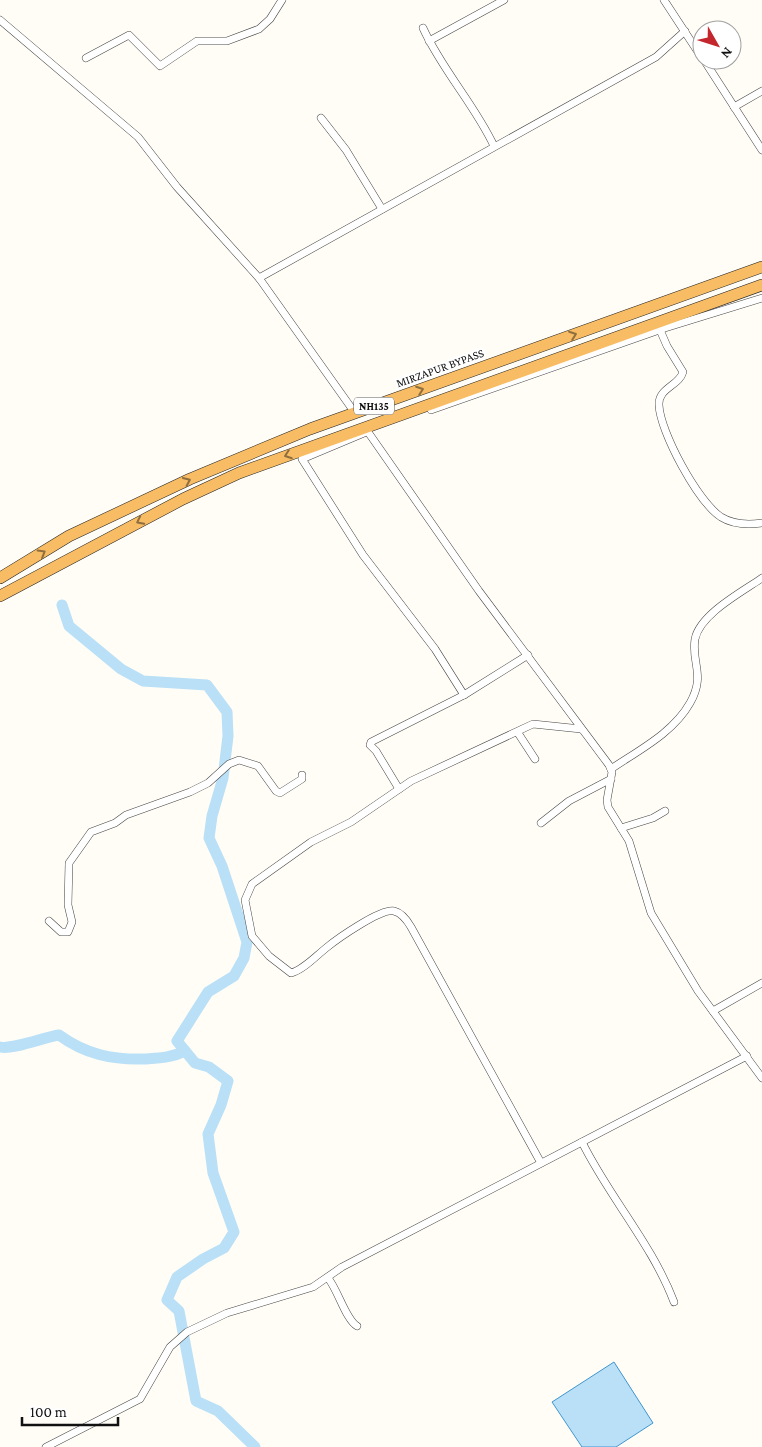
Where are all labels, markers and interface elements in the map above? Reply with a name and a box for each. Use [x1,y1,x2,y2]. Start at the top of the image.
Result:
north arrow [692,20,742,70]
text: N [718,44,736,62]
one-way arrow [568,331,577,341]
street label: MIRZAPUR BYPASS [394,345,486,390]
one-way arrow [415,386,423,396]
road number: NH135 [354,398,394,414]
one-way arrow [284,449,292,459]
one-way arrow [182,476,191,487]
one-way arrow [136,515,145,525]
one-way arrow [36,550,45,559]
scale bar [22,1394,119,1426]
text: 100 m [30,1404,67,1420]

